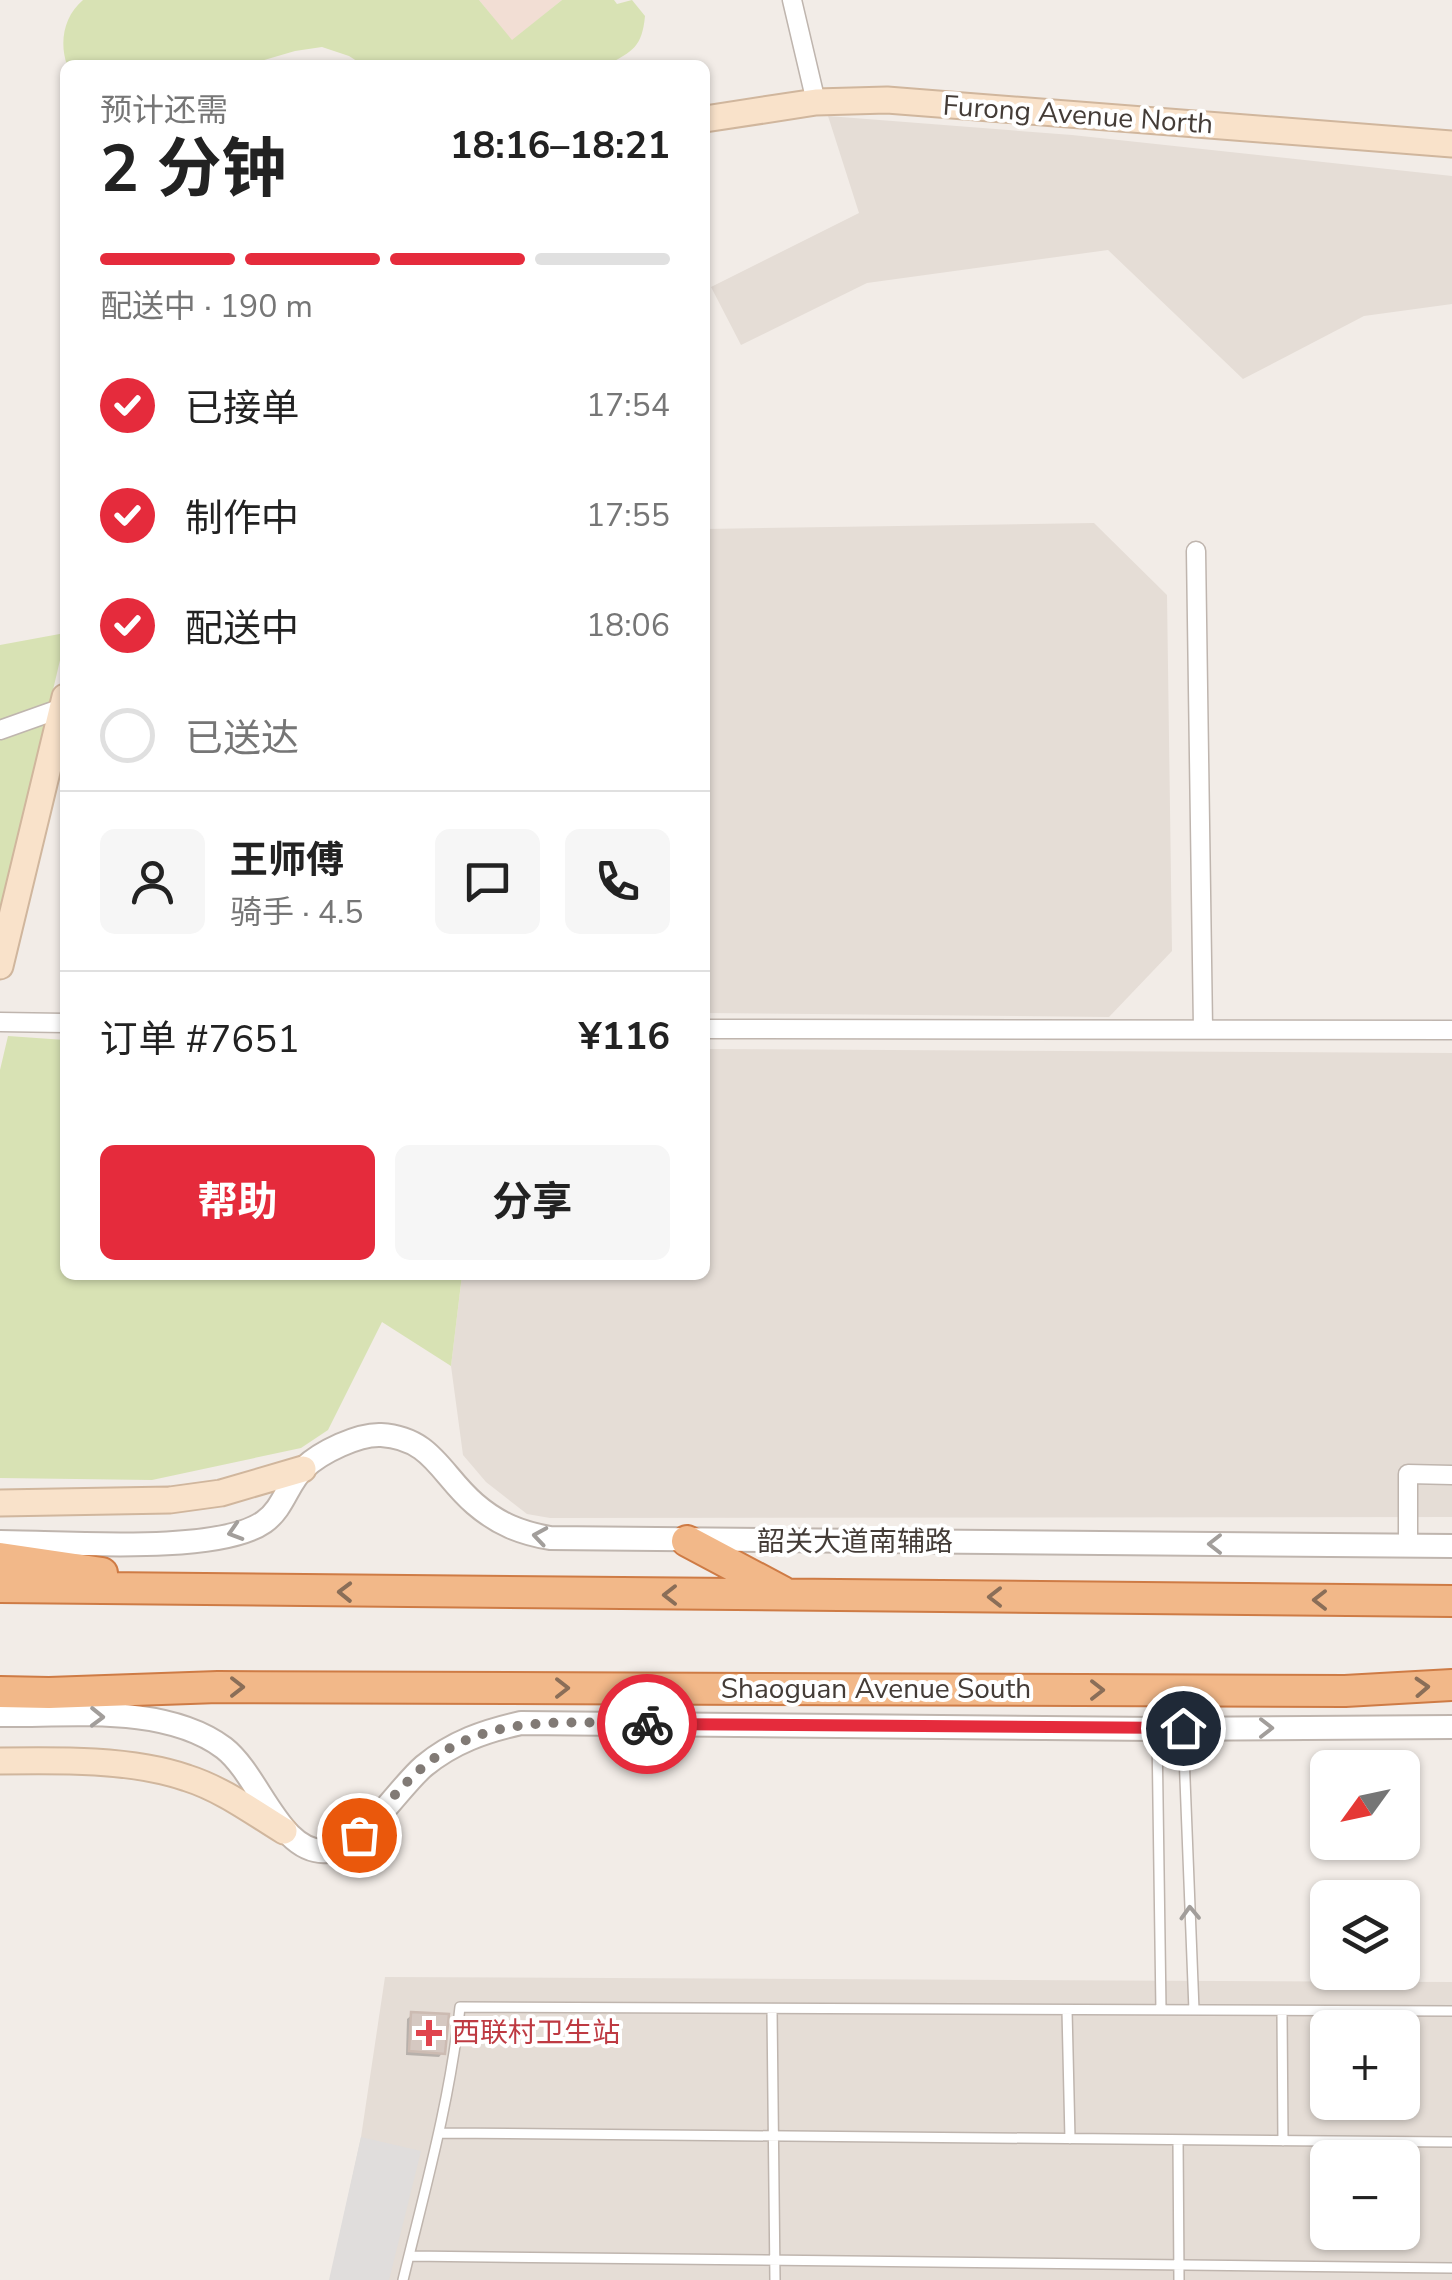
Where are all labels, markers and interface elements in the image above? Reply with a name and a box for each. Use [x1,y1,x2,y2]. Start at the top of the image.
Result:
street label: Furong Avenue North [942,87,1214,143]
text: 预计还需 [100,89,228,132]
text: 18:16–18:21 [450,120,670,171]
text: 2 分钟 [100,125,287,214]
text: 配送中 · 190 m [100,285,313,328]
icon: check [100,378,155,433]
text: 已接单 [185,383,299,434]
text: 17:54 [586,384,670,427]
icon: check [100,488,155,543]
text: 制作中 [185,493,299,544]
text: 17:55 [586,494,670,537]
icon: check [100,598,155,653]
text: 配送中 [185,603,299,654]
text: 18:06 [586,604,670,647]
text: 已送达 [185,713,299,764]
button: person [100,829,205,934]
button: chat [435,829,540,934]
button: phone [565,829,670,934]
text: 王师傅 [230,835,344,886]
text: 骑手 · 4.5 [230,891,363,934]
text: ¥116 [579,1011,670,1062]
text: 订单 #7651 [100,1014,300,1065]
button: 帮助 [100,1145,375,1260]
button: 分享 [395,1145,670,1260]
one-way arrow [227,1520,244,1541]
street label: 韶关大道南辅路 [757,1523,953,1561]
one-way arrow [532,1526,548,1547]
one-way arrow [1206,1533,1222,1555]
one-way arrow [336,1581,352,1603]
one-way arrow [661,1584,676,1606]
one-way arrow [986,1586,1002,1608]
one-way arrow [1311,1589,1326,1611]
street label: Shaoguan Avenue South [721,1670,1031,1708]
courier [597,1674,697,1774]
one-way arrow [230,1676,246,1698]
one-way arrow [556,1677,571,1699]
one-way arrow [1415,1677,1431,1698]
one-way arrow [1090,1679,1106,1701]
pin [1141,1686,1226,1771]
icon: bike [620,1697,675,1752]
icon: home [1156,1701,1211,1756]
one-way arrow [90,1706,106,1727]
one-way arrow [1260,1717,1275,1739]
north arrow [1310,1750,1420,1860]
map controls [1310,1750,1420,2250]
pin [317,1793,402,1878]
icon: bag [332,1808,387,1863]
button: layers [1310,1880,1420,1990]
one-way arrow [1180,1904,1201,1920]
button: + [1310,2010,1420,2120]
place label: 西联村卫生站 [452,2014,620,2052]
marker: 西联村卫生站 [416,2020,442,2046]
button: − [1310,2140,1420,2250]

